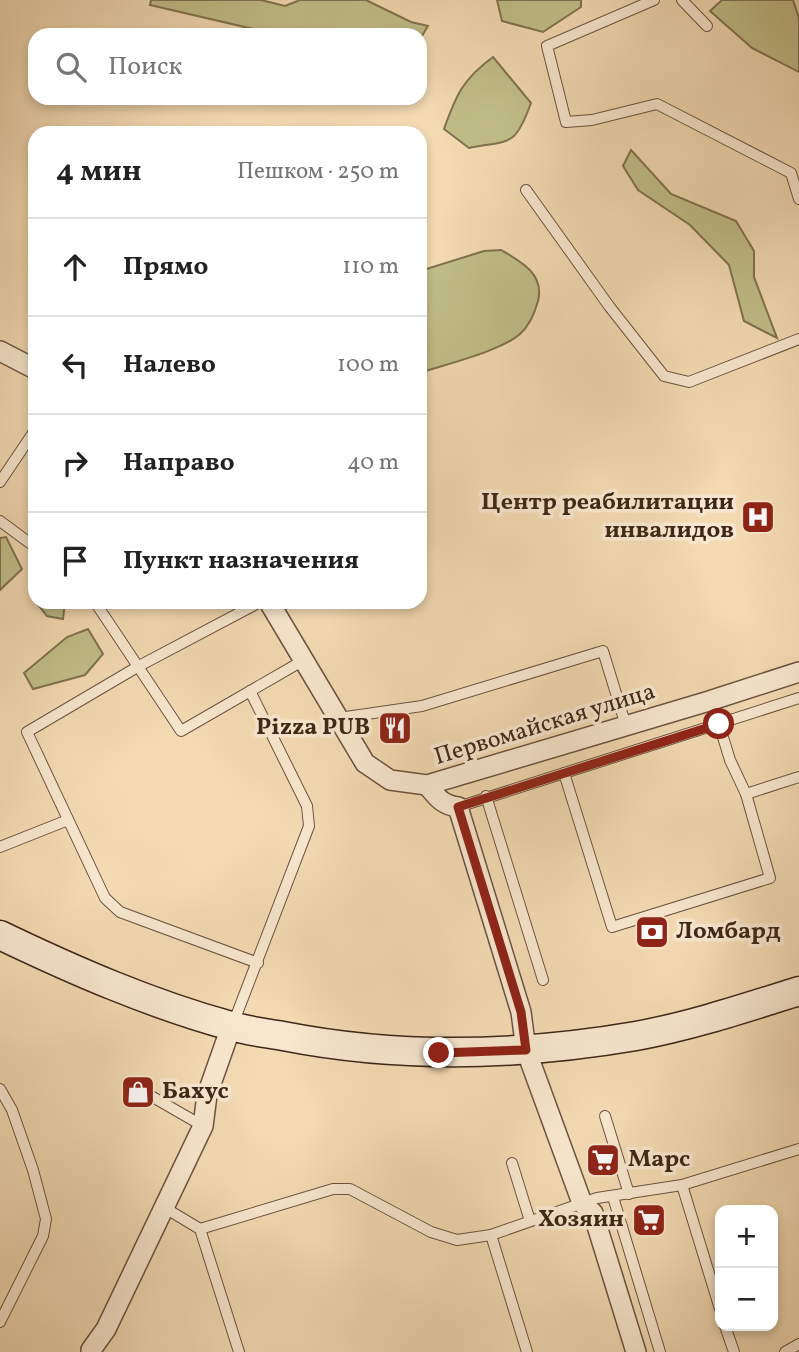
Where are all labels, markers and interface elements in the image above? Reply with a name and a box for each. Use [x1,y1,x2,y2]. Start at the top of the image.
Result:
search box [28,28,427,105]
icon: search [52,48,90,86]
text: Поиск [108,49,182,85]
text: 4 мин [56,151,141,193]
text: Пешком · 250 m [237,156,399,188]
icon: ahead [56,248,94,286]
text: Прямо [123,249,208,285]
text: 110 m [342,251,399,283]
icon: left [56,346,94,384]
text: Налево [123,347,216,383]
text: 100 m [337,349,399,381]
icon: right [56,444,94,482]
text: Направо [123,445,235,481]
text: 40 m [347,447,399,479]
place label: Центр реабилитации инвалидов [481,486,734,548]
hospital icon: Центр реабилитации инвалидов [739,498,777,536]
icon: arrive [56,542,94,580]
text: Пункт назначения [123,543,359,579]
street label: Первомайская улица [430,675,660,775]
route start [703,708,734,739]
restaurant icon: Pizza PUB [376,709,414,747]
place label: Pizza PUB [256,711,370,745]
bank icon: Ломбард [633,913,671,951]
place label: Ломбард [676,915,781,949]
route end [423,1037,454,1068]
shop icon: Бахус [119,1073,157,1111]
place label: Бахус [162,1075,229,1109]
supermarket icon: Марс [584,1141,622,1179]
place label: Марс [628,1143,690,1177]
supermarket icon: Хозяин [630,1201,668,1239]
place label: Хозяин [538,1203,624,1237]
map controls [715,1205,778,1331]
button: + [715,1205,778,1268]
button: − [715,1268,778,1331]

